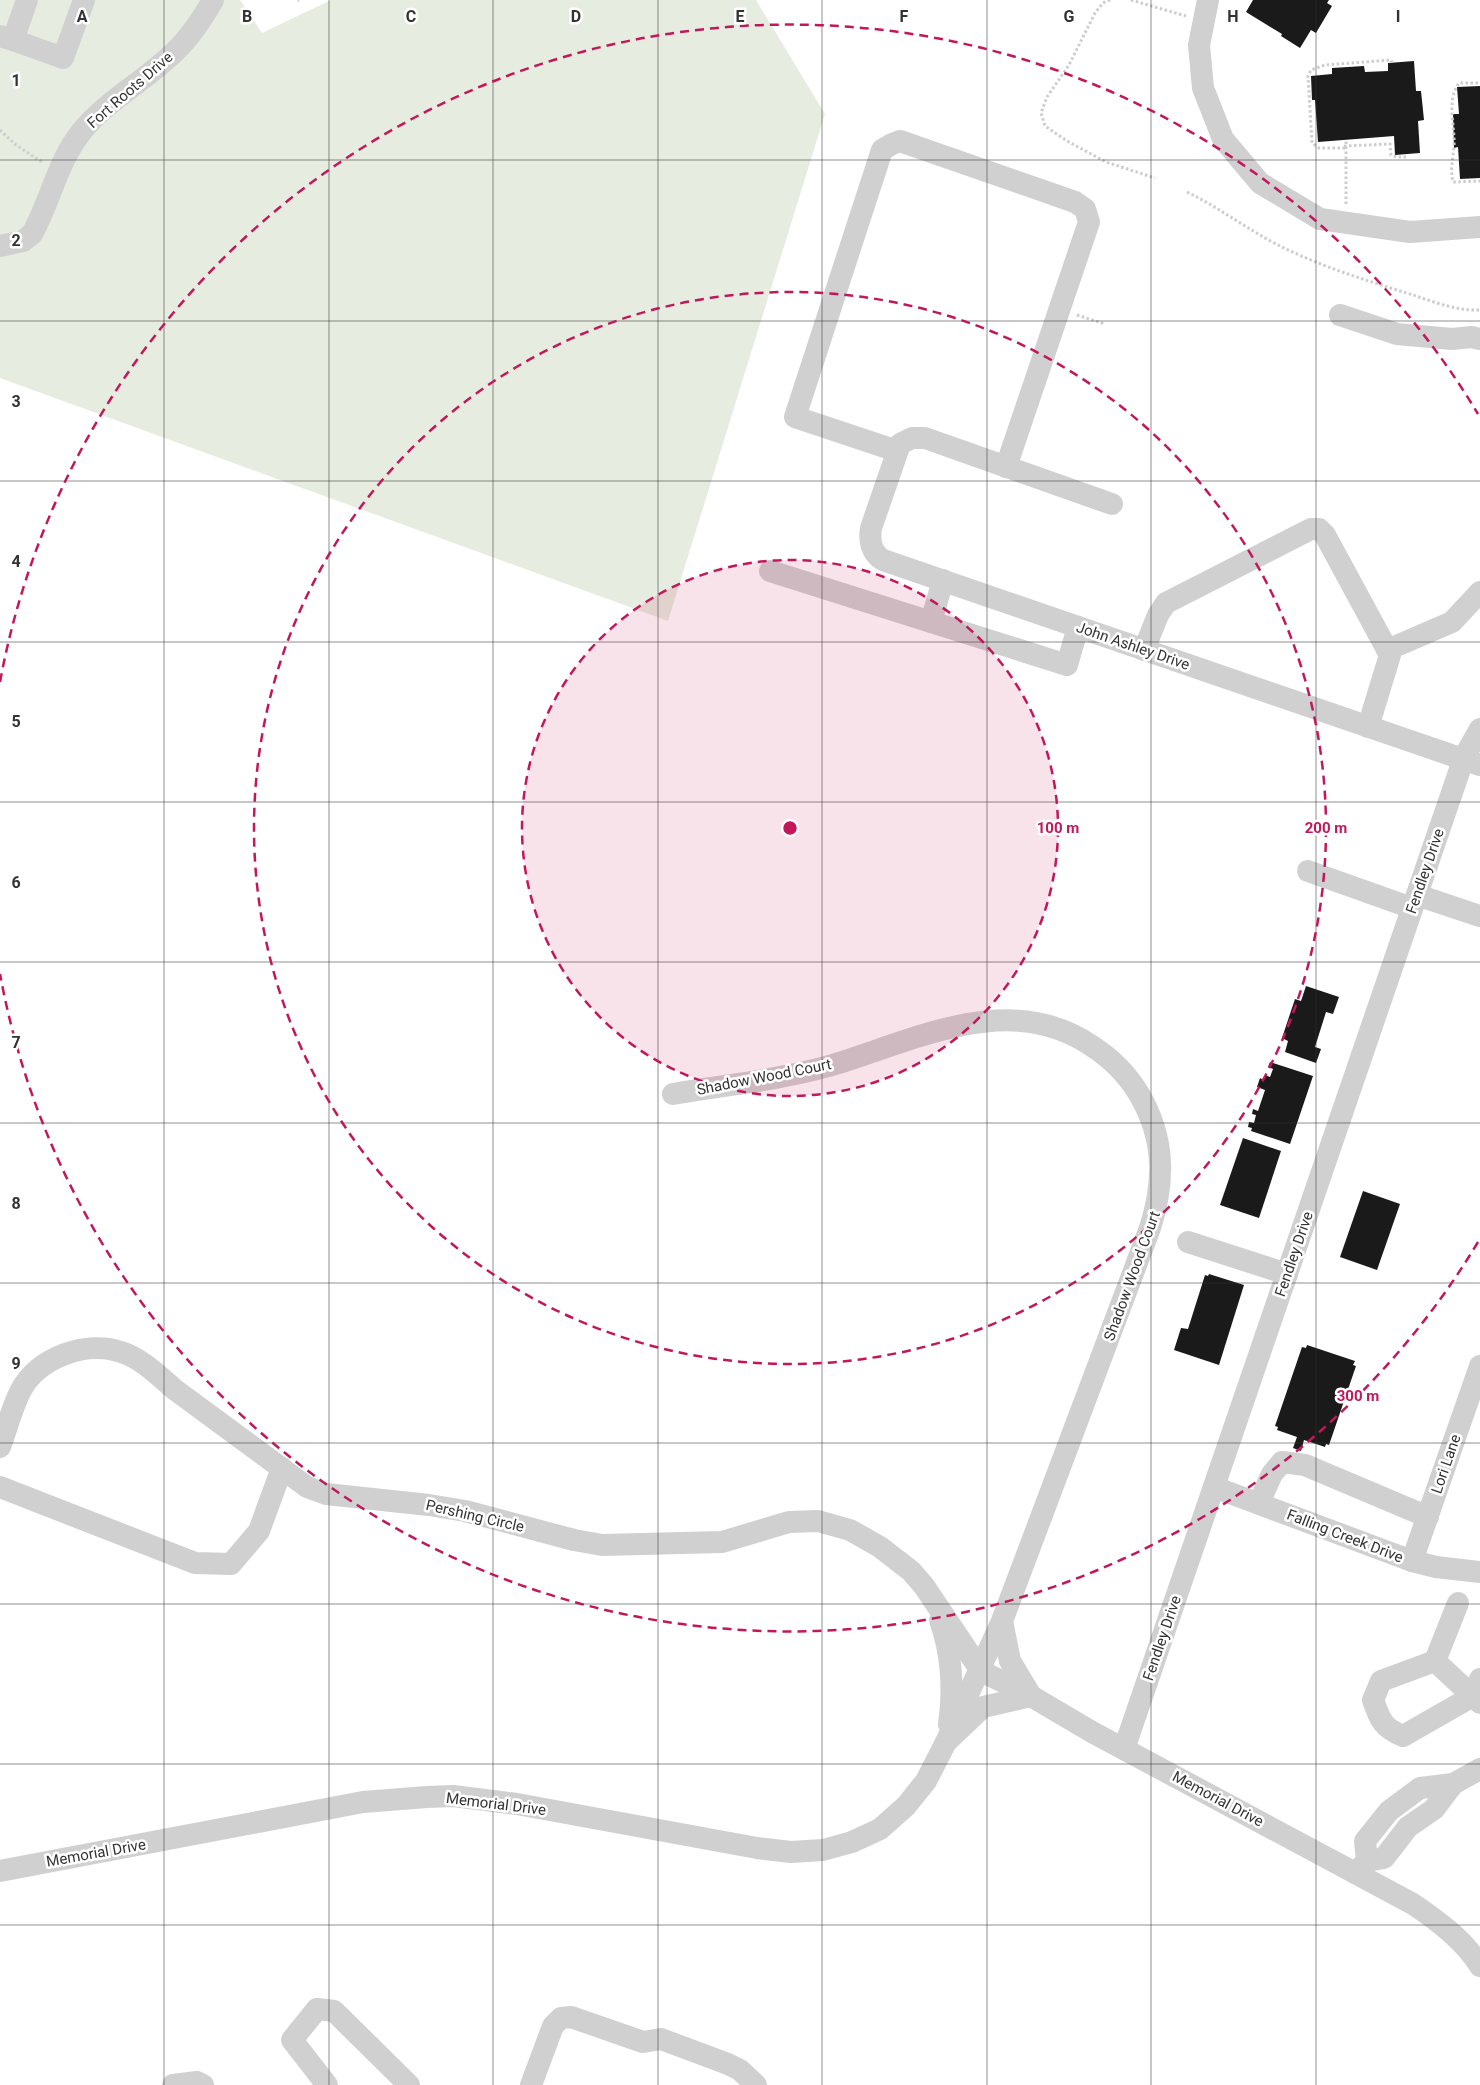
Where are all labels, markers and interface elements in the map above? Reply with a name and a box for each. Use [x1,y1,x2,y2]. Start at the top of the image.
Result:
text: A [77,7,88,26]
text: B [242,7,252,26]
text: C [406,7,416,26]
text: D [571,7,581,26]
text: E [736,7,745,26]
text: F [900,7,909,26]
text: G [1064,7,1075,26]
text: H [1227,7,1239,26]
text: I [1396,7,1400,26]
street label: Fort Roots Drive [84,48,176,132]
text: 1 [11,71,21,90]
text: 2 [11,231,21,250]
text: 3 [11,392,21,411]
text: 4 [11,552,21,571]
street label: John Ashley Drive [1074,618,1192,674]
text: 5 [11,712,21,731]
centre of rings [781,819,799,837]
text: 100 m [1037,819,1079,837]
text: 200 m [1305,819,1347,837]
street label: Fendley Drive [1402,826,1448,916]
text: 6 [11,873,21,892]
text: 7 [11,1033,21,1052]
street label: Shadow Wood Court [695,1055,833,1099]
text: 8 [11,1194,21,1213]
street label: Shadow Wood Court [1100,1209,1164,1343]
street label: Fendley Drive [1271,1209,1317,1299]
text: 9 [11,1354,21,1373]
text: 300 m [1337,1387,1379,1405]
street label: Lori Lane [1427,1432,1465,1496]
street label: Pershing Circle [424,1496,526,1536]
street label: Falling Creek Drive [1284,1506,1406,1566]
street label: Fendley Drive [1139,1593,1185,1683]
street label: Memorial Drive [1169,1767,1267,1831]
street label: Memorial Drive [445,1789,547,1819]
street label: Memorial Drive [45,1835,147,1871]

